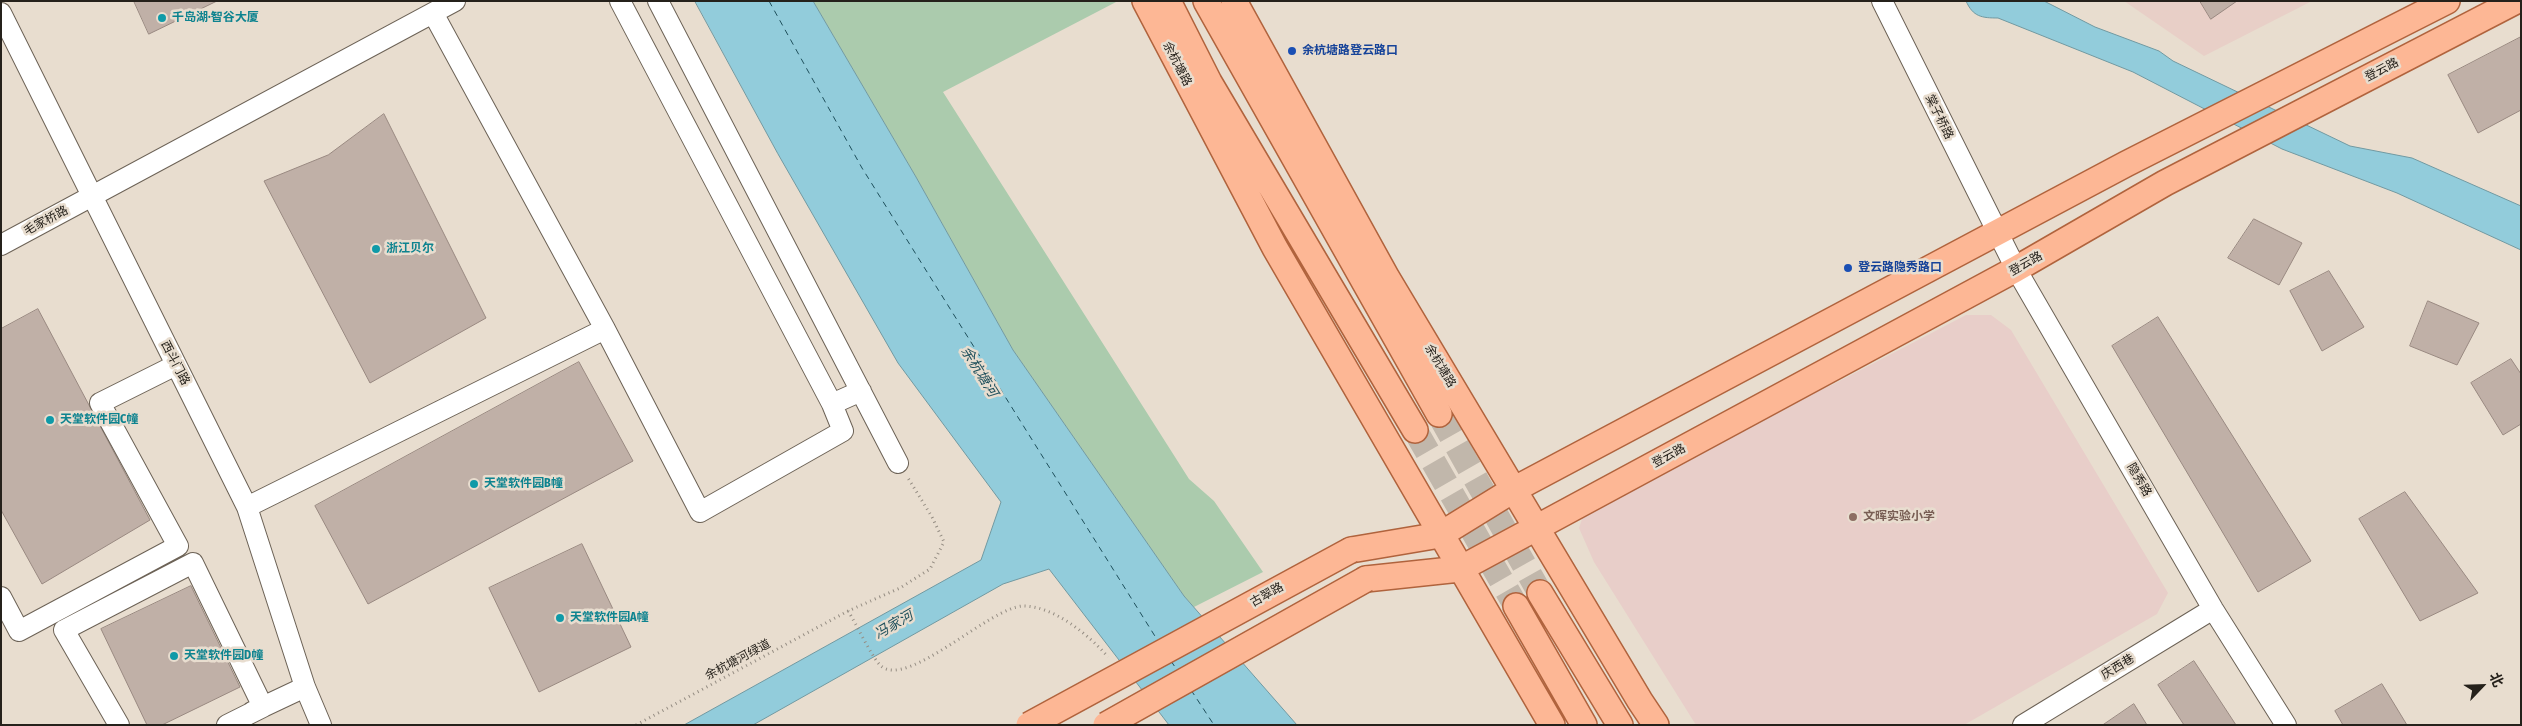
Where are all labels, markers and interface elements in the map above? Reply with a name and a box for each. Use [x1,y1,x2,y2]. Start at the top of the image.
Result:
place label: 千岛湖·智谷大厦 [172,11,259,25]
marker: 千岛湖·智谷大厦 [156,12,168,24]
street label: 余杭塘路 [1160,39,1194,89]
place label: 余杭塘路登云路口 [1302,44,1398,58]
marker: 余杭塘路登云路口 [1286,45,1298,57]
street label: 登云路 [2363,55,2401,85]
street label: 棠子桥路 [1922,92,1956,142]
street label: 毛家桥路 [21,203,71,239]
place label: 浙江贝尔 [386,242,434,256]
marker: 浙江贝尔 [370,243,382,255]
street label: 登云路 [2007,249,2045,279]
place label: 登云路隐秀路口 [1858,261,1942,275]
marker: 登云路隐秀路口 [1842,262,1854,274]
street label: 西斗门路 [158,338,192,388]
street label: 余杭塘路 [1421,342,1459,390]
water label: 余杭塘河 [957,344,1001,400]
place label: 天堂软件园C幢 [60,413,138,427]
marker: 天堂软件园C幢 [44,414,56,426]
street label: 登云路 [1650,441,1688,471]
street label: 隐秀路 [2124,461,2154,499]
place label: 天堂软件园B幢 [484,477,563,491]
marker: 天堂软件园B幢 [468,478,480,490]
place label: 文晖实验小学 [1863,510,1935,524]
marker: 文晖实验小学 [1847,511,1859,523]
street label: 古翠路 [1248,580,1286,610]
water label: 冯家河 [872,607,916,643]
place label: 天堂软件园A幢 [570,611,649,625]
marker: 天堂软件园A幢 [554,612,566,624]
street label: 余杭塘河绿道 [703,637,773,683]
place label: 天堂软件园D幢 [184,649,263,663]
marker: 天堂软件园D幢 [168,650,180,662]
street label: 庆西巷 [2099,652,2137,682]
north arrow [2457,661,2507,711]
text: 北 [2486,670,2507,690]

